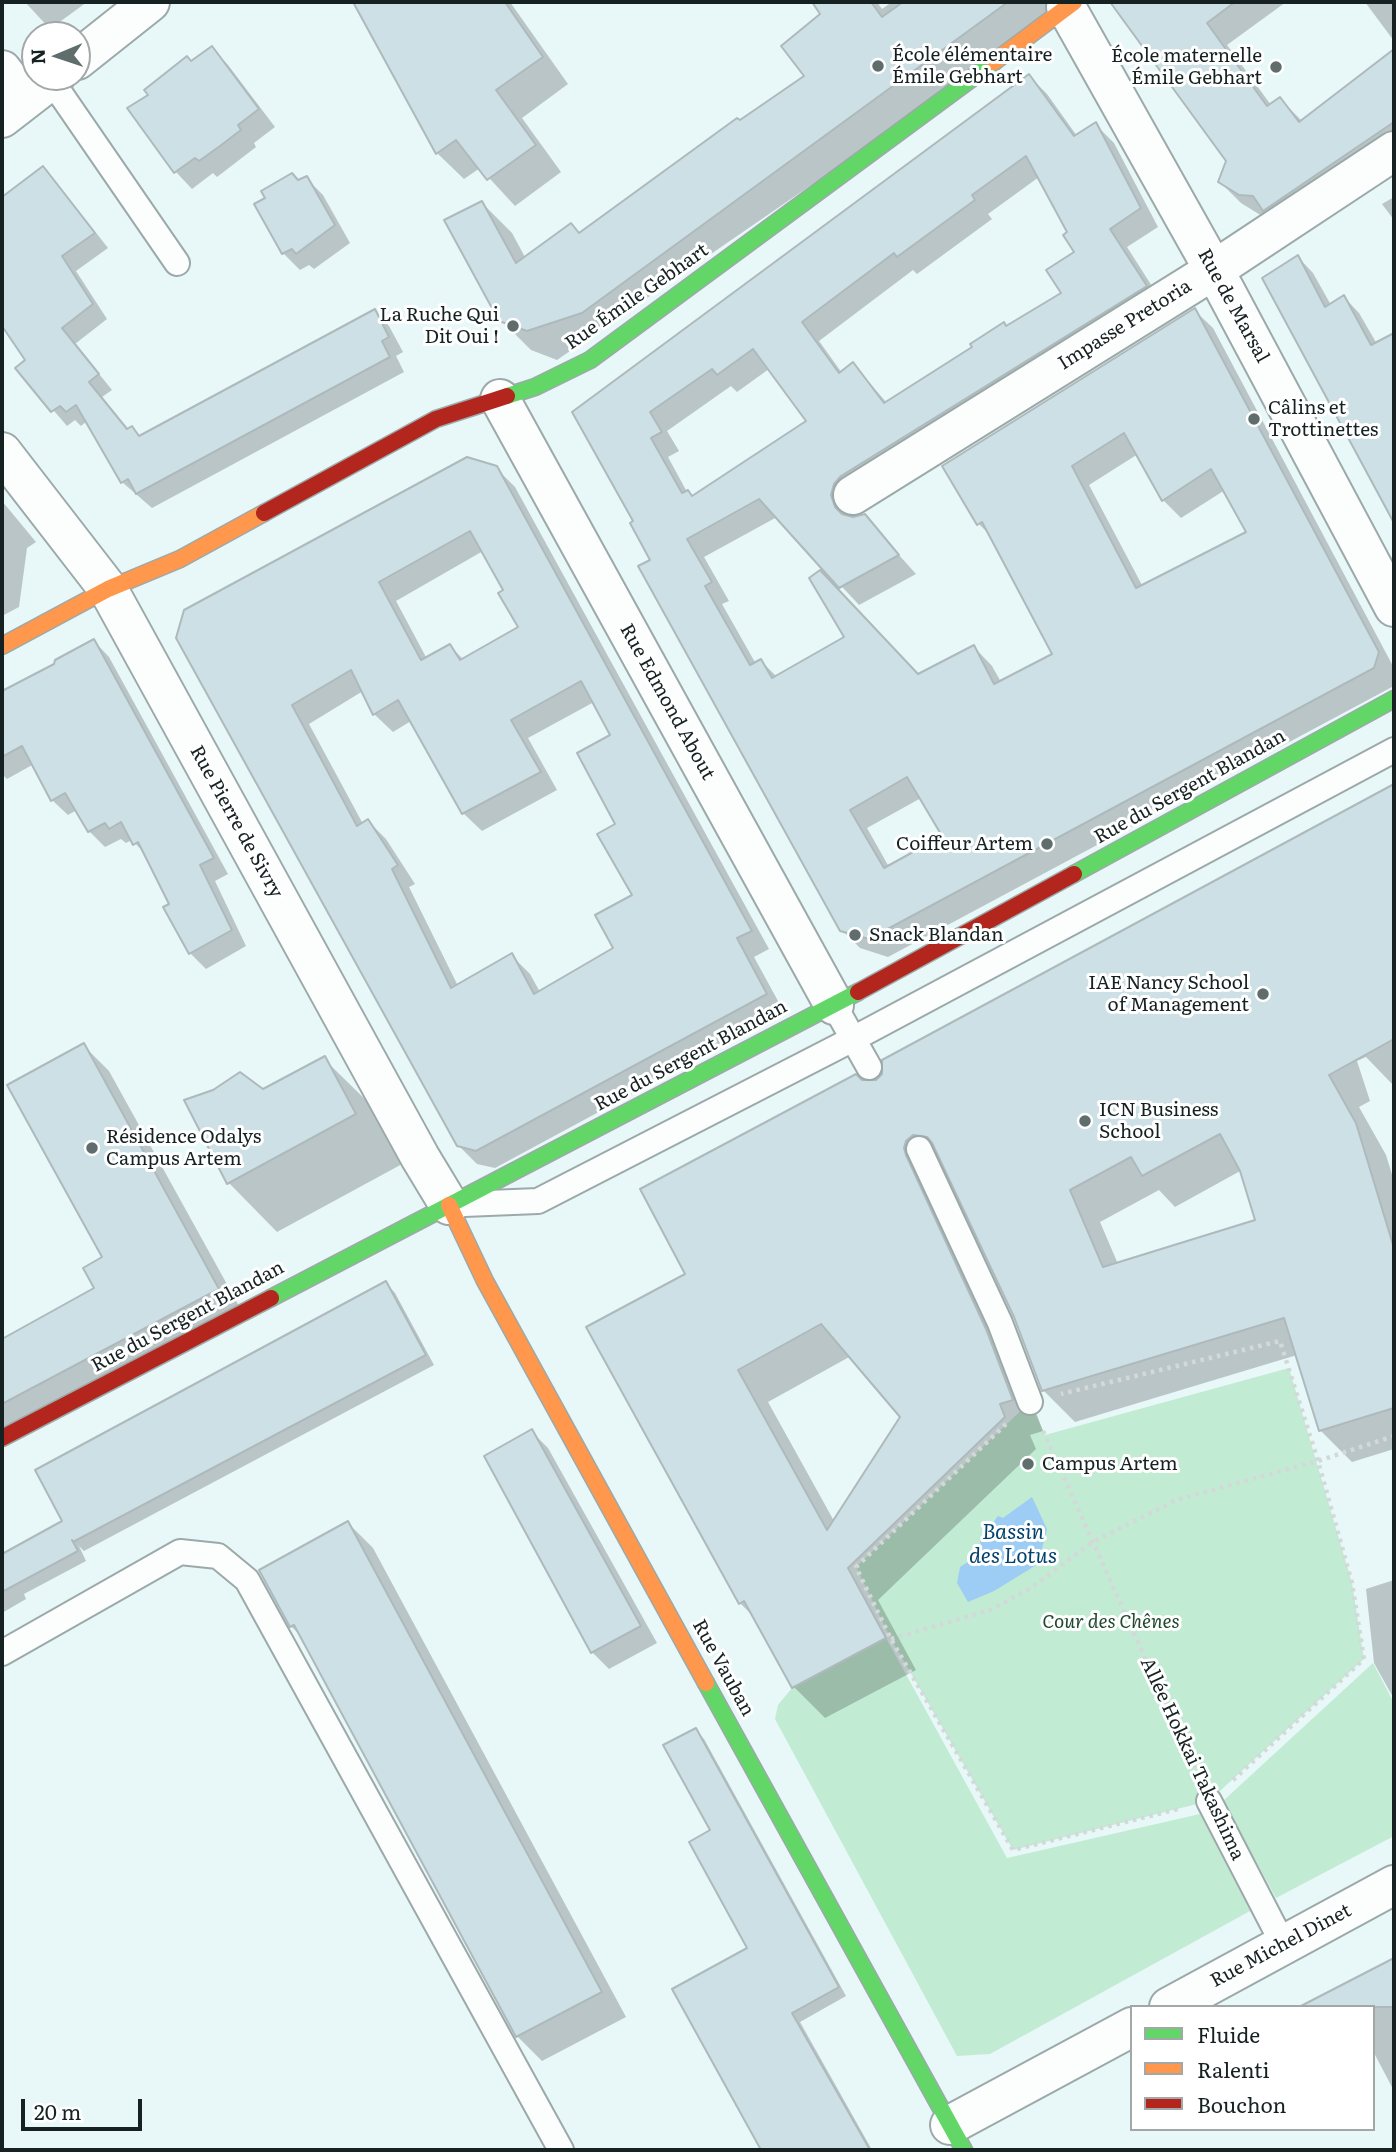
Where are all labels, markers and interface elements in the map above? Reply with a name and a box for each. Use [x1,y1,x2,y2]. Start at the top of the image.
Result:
north arrow [21,21,91,91]
place label: École élémentaire Émile Gebhart [892,44,1052,88]
place label: École maternelle Émile Gebhart [1111,45,1262,89]
text: N [23,48,51,65]
marker: École élémentaire Émile Gebhart [870,58,886,74]
marker: École maternelle Émile Gebhart [1268,59,1284,75]
street label: Rue Émile Gebhart [561,239,713,355]
street label: Rue de Marsal [1192,245,1274,367]
street label: Impasse Pretoria [1054,275,1196,375]
place label: La Ruche Qui Dit Oui ! [380,304,499,348]
marker: La Ruche Qui Dit Oui ! [505,318,521,334]
place label: Câlins et Trottinettes [1268,397,1378,441]
marker: Câlins et Trottinettes [1246,411,1262,427]
street label: Rue Edmond About [615,620,719,784]
street label: Rue du Sergent Blandan [1090,725,1290,849]
street label: Rue Pierre de Sivry [185,742,287,902]
place label: Coiffeur Artem [896,833,1033,855]
marker: Coiffeur Artem [1039,836,1055,852]
place label: Snack Blandan [869,924,1003,946]
marker: Snack Blandan [847,927,863,943]
place label: IAE Nancy School of Management [1088,972,1249,1016]
marker: IAE Nancy School of Management [1255,986,1271,1002]
street label: Rue du Sergent Blandan [591,995,791,1117]
place label: ICN Business School [1099,1099,1218,1143]
marker: ICN Business School [1077,1113,1093,1129]
place label: Résidence Odalys Campus Artem [106,1126,261,1170]
marker: Résidence Odalys Campus Artem [84,1140,100,1156]
street label: Rue du Sergent Blandan [88,1256,288,1378]
place label: Campus Artem [1042,1453,1178,1475]
marker: Campus Artem [1020,1456,1036,1472]
water label: Bassin des Lotus [969,1520,1057,1570]
park label: Cour des Chênes [1042,1611,1180,1633]
street label: Rue Vauban [687,1616,759,1720]
street label: Allée Hokkai Takashima [1135,1654,1249,1864]
street label: Rue Michel Dinet [1207,1899,1355,1993]
legend [1130,2005,1375,2131]
text: Fluide [1197,2018,1260,2049]
text: Ralenti [1197,2053,1270,2084]
scale bar [24,2086,145,2130]
text: Bouchon [1197,2088,1286,2119]
text: 20 m [34,2095,81,2126]

